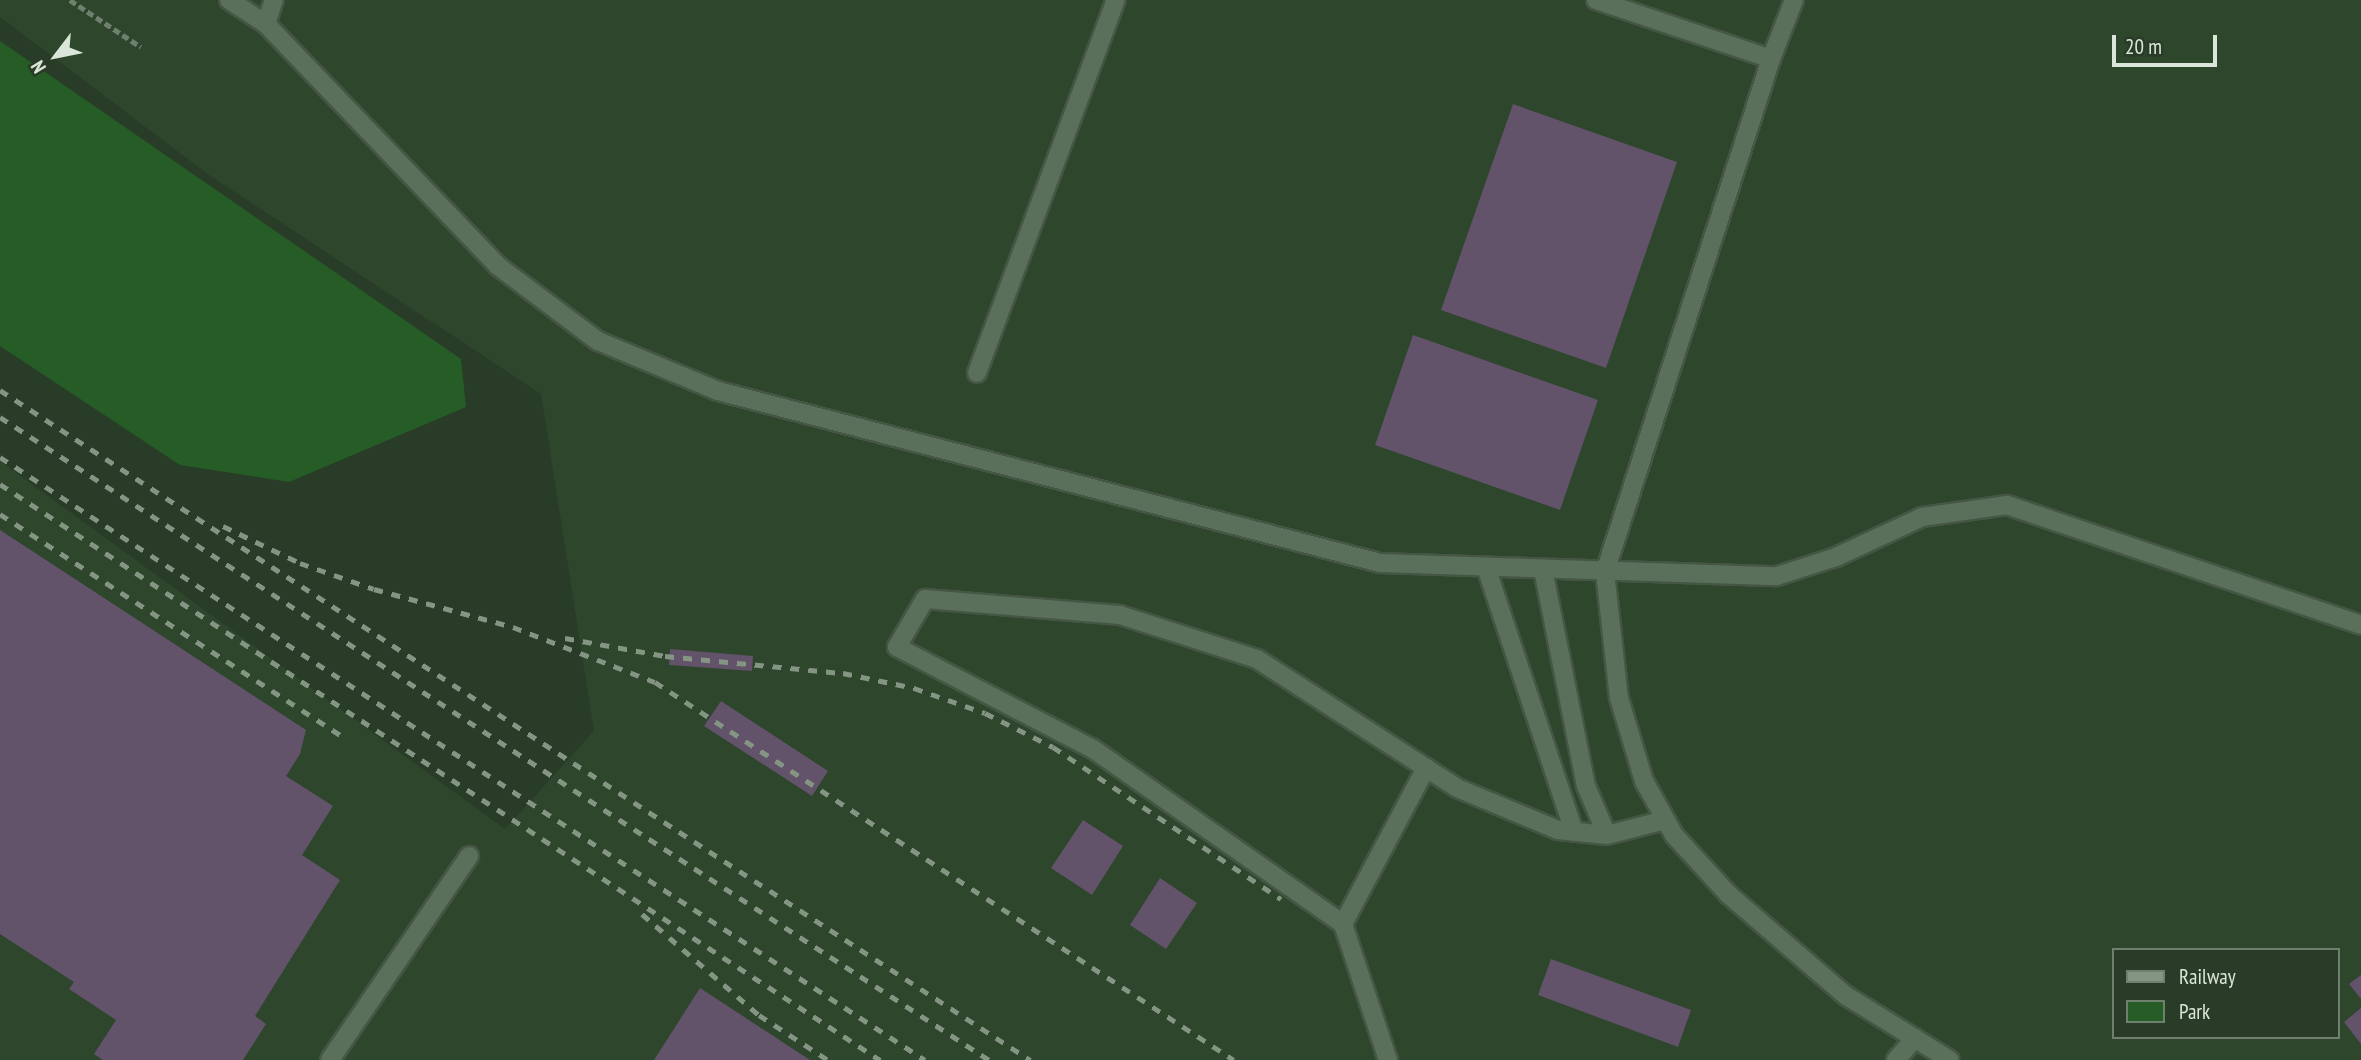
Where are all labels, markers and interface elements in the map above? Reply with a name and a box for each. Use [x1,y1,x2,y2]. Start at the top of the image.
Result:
north arrow [21,21,91,91]
scale bar [2116,21,2221,65]
text: 20 m [2125,33,2162,60]
text: N [25,56,51,78]
legend [2112,948,2340,1039]
text: Railway [2179,963,2236,990]
text: Park [2179,998,2210,1025]

